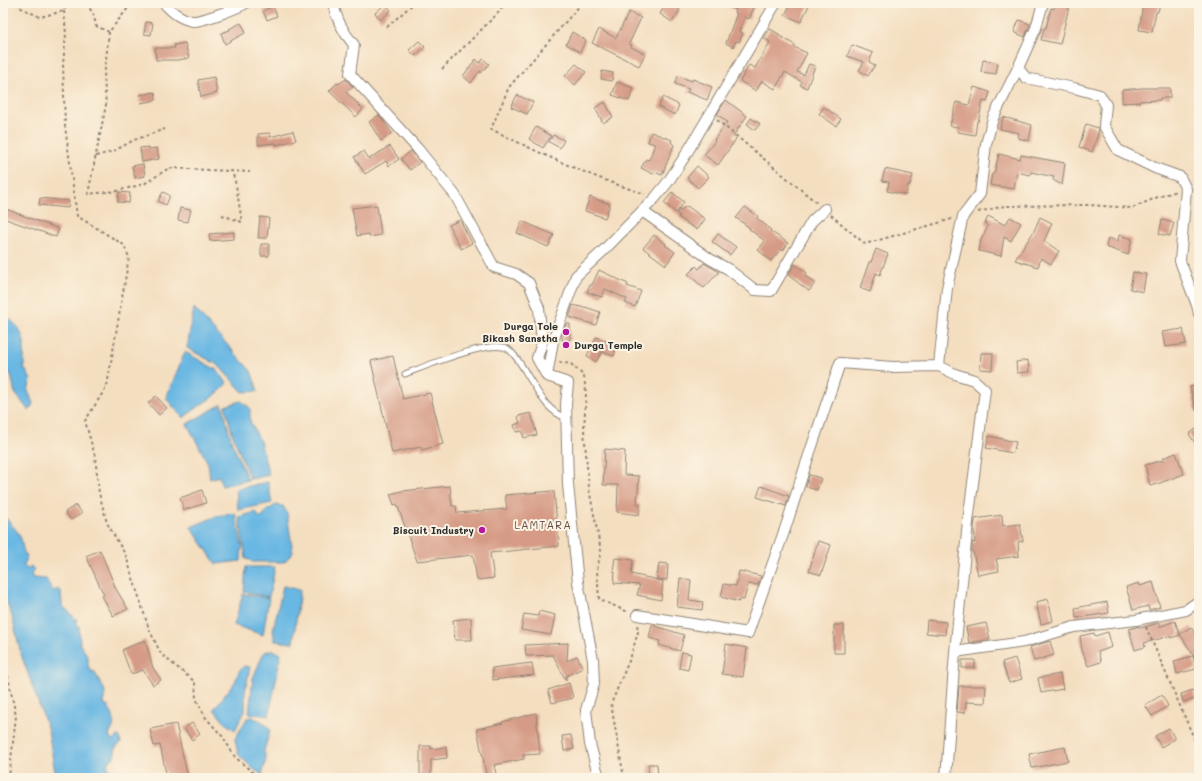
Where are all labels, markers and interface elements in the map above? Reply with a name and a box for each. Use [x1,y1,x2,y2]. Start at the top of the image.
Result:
place label: Durga Tole Bikash Sanstha [482,319,558,345]
marker: Durga Tole Bikash Sanstha [561,327,571,337]
place label: Durga Temple [574,338,643,352]
marker: Durga Temple [561,340,571,350]
district label: LAMTARA [514,517,572,532]
place label: Biscuit Industry [393,523,475,537]
marker: Biscuit Industry [477,525,487,535]

